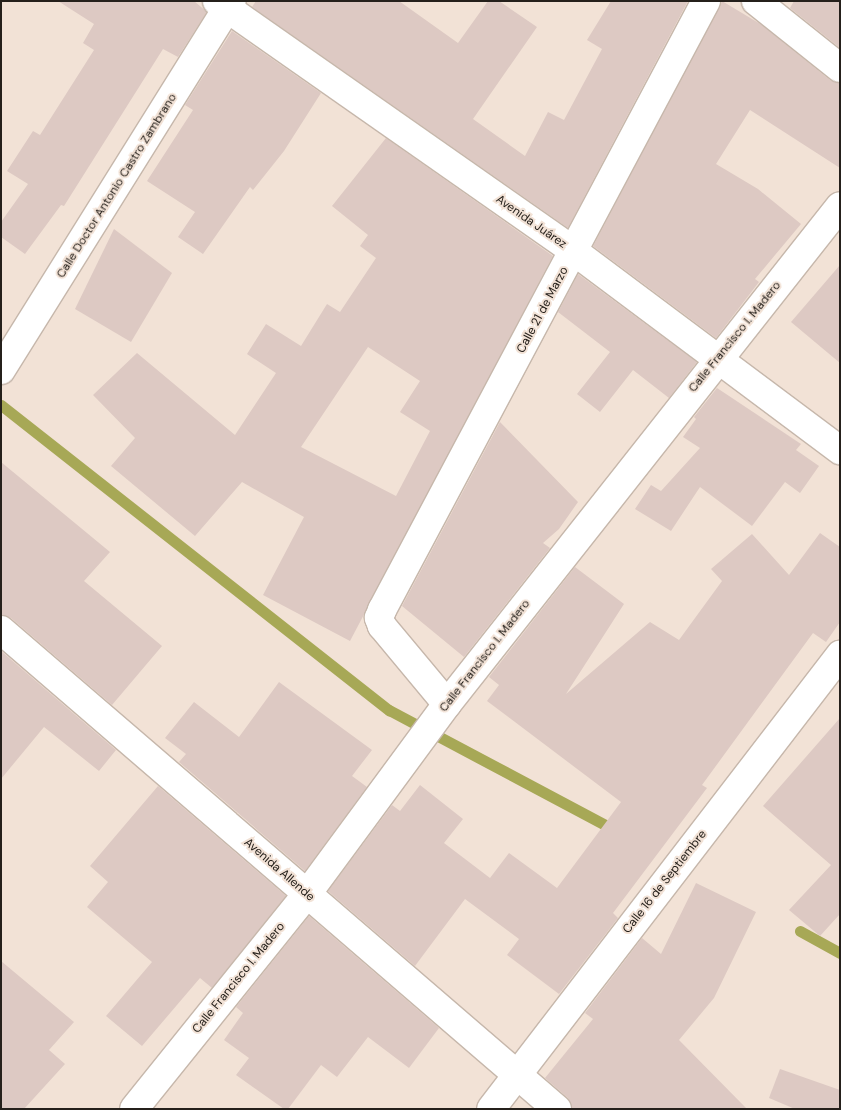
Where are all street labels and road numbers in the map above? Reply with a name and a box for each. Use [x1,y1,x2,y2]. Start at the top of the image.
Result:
street label: Calle Doctor Antonio Castro Zambrano [54,91,180,281]
street label: Avenida Juárez [493,192,569,252]
street label: Calle 21 de Marzo [514,264,572,356]
street label: Calle Francisco I. Madero [686,279,784,395]
street label: Calle Francisco I. Madero [437,597,533,715]
street label: Calle 16 de Septiembre [620,827,710,937]
street label: Avenida Allende [241,836,317,904]
street label: Calle Francisco I. Madero [190,920,288,1036]

